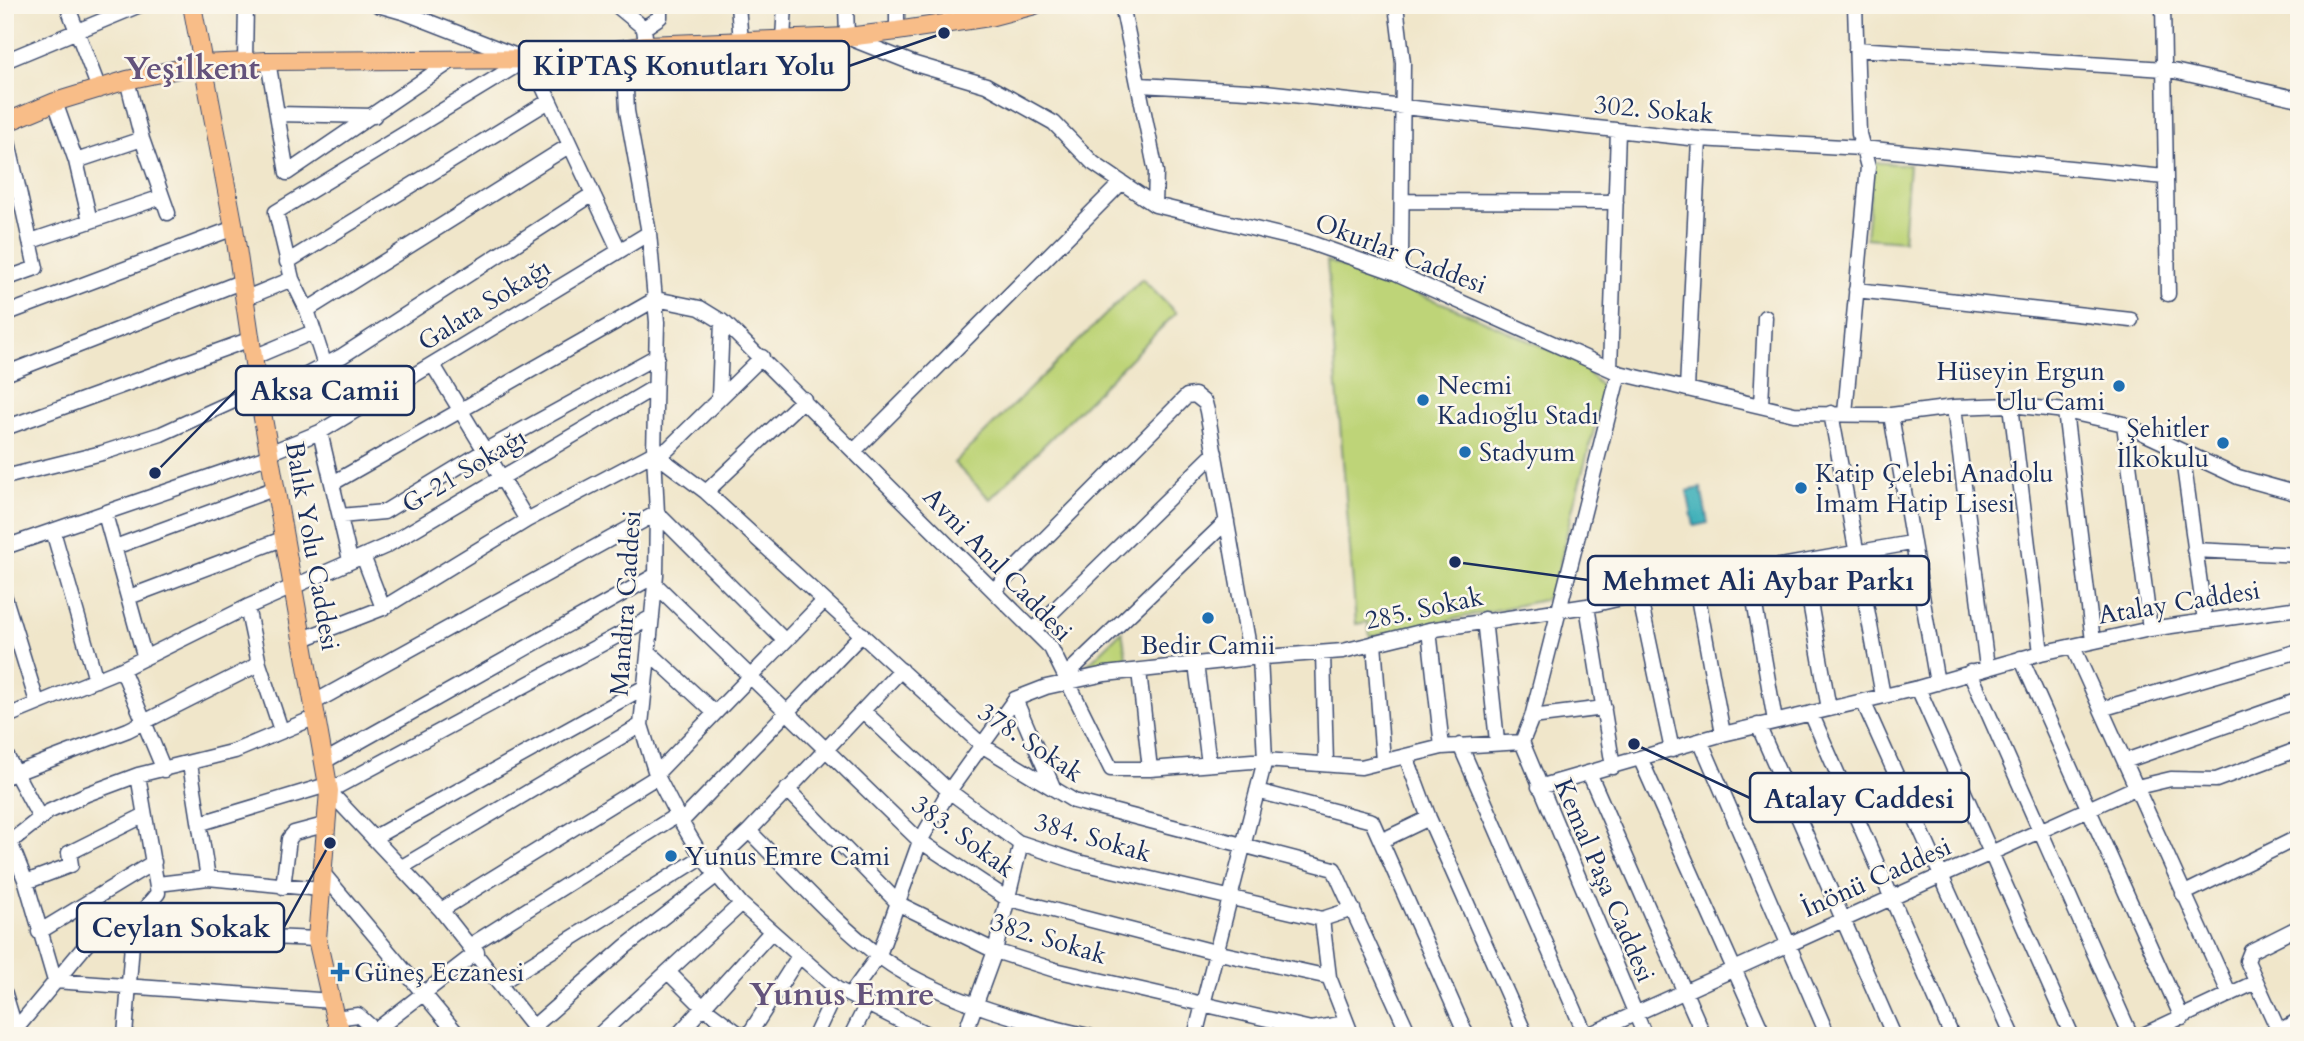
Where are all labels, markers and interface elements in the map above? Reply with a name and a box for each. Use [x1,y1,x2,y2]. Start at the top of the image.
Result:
callout: KİPTAŞ Konutları Yolu [519,41,849,90]
district label: Yeşilkent [124,46,260,91]
text: KİPTAŞ Konutları Yolu [533,47,835,85]
street label: 302. Sokak [1593,87,1715,132]
street label: Okurlar Caddesi [1310,205,1492,302]
street label: Galata Sokağı [411,250,557,359]
place label: Hüseyin Ergun Ulu Cami [1937,354,2105,419]
callout: Aksa Camii [236,366,414,415]
place label: Necmi Kadıoğlu Stadı [1437,368,1599,433]
text: Aksa Camii [250,372,400,410]
marker: Hüseyin Ergun Ulu Cami [2111,378,2127,394]
marker: Necmi Kadıoğlu Stadı [1415,392,1431,408]
place label: Şehitler İlkokulu [2116,411,2210,476]
street label: G-21 Sokağı [395,419,533,521]
place label: Stadyum [1479,435,1575,470]
marker: Şehitler İlkokulu [2215,435,2231,451]
street label: Balık Yolu Caddesi [277,439,348,653]
marker: Stadyum [1457,444,1473,460]
place label: Katip Çelebi Anadolu İmam Hatip Lisesi [1815,456,2054,521]
street label: Avni Anıl Caddesi [915,480,1080,649]
marker: Katip Çelebi Anadolu İmam Hatip Lisesi [1793,480,1809,496]
street label: Mandıra Caddesi [602,509,649,697]
callout: Mehmet Ali Aybar Parkı [1588,556,1929,605]
text: Mehmet Ali Aybar Parkı [1602,562,1914,600]
street label: Atalay Caddesi [2096,572,2262,633]
street label: 285. Sokak [1362,579,1486,638]
marker: Bedir Camii [1200,610,1216,626]
place label: Bedir Camii [1141,628,1275,663]
street label: 378. Sokak [971,694,1090,790]
street label: Kemal Paşa Caddesi [1546,773,1663,987]
callout: Atalay Caddesi [1750,773,1969,822]
text: Atalay Caddesi [1764,780,1954,818]
street label: 383. Sokak [905,787,1022,886]
street label: 384. Sokak [1031,804,1155,871]
street label: İnönü Caddesi [1796,829,1957,926]
place label: Yunus Emre Cami [685,839,890,874]
marker: Yunus Emre Cami [663,848,679,864]
callout: Ceylan Sokak [77,903,284,952]
street label: 382. Sokak [987,904,1111,973]
text: Ceylan Sokak [92,909,271,947]
place label: Güneş Eczanesi [354,955,524,990]
marker: Güneş Eczanesi [332,964,348,980]
district label: Yunus Emre [749,972,935,1017]

